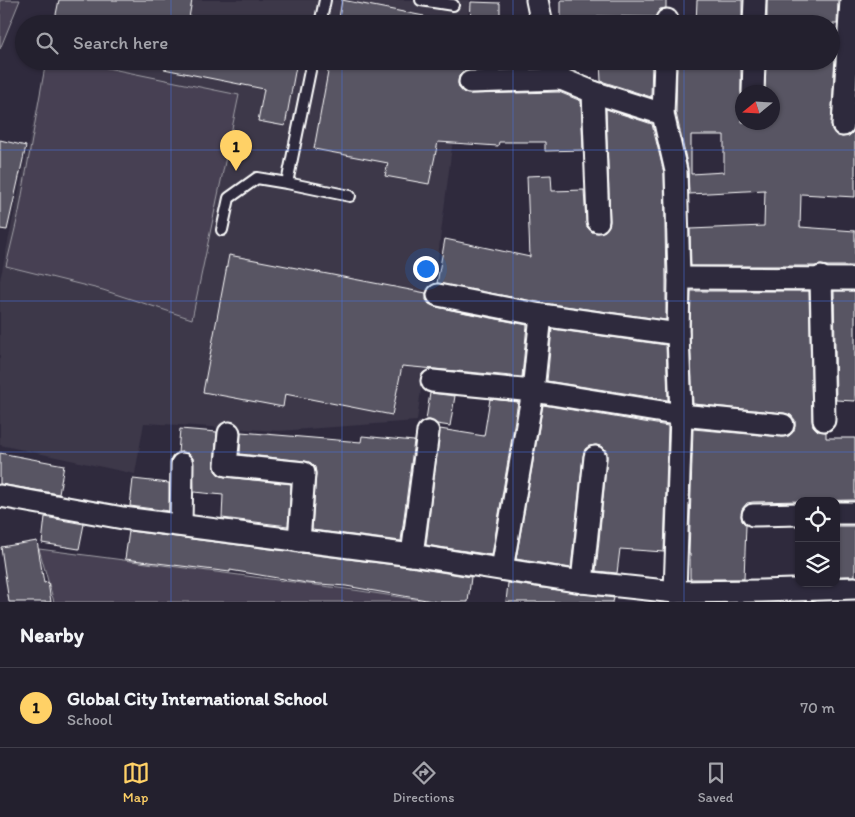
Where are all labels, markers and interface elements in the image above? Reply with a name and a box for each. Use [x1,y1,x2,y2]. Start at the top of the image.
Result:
search box [15,15,840,70]
icon: search [33,29,61,57]
text: Search here [73,31,168,54]
north arrow [735,85,780,130]
pin: 1 [220,130,252,171]
your location [413,256,439,282]
map controls [795,497,840,587]
button: locate [795,497,840,542]
button: layers [795,542,840,587]
text: Nearby [20,622,84,647]
text: Global City International School [67,687,328,710]
text: 1 [32,698,40,717]
text: 70 m [800,698,835,717]
text: School [67,710,113,729]
tab: Map [122,759,150,806]
tab: Directions [393,759,454,806]
tab: Saved [698,759,733,806]

